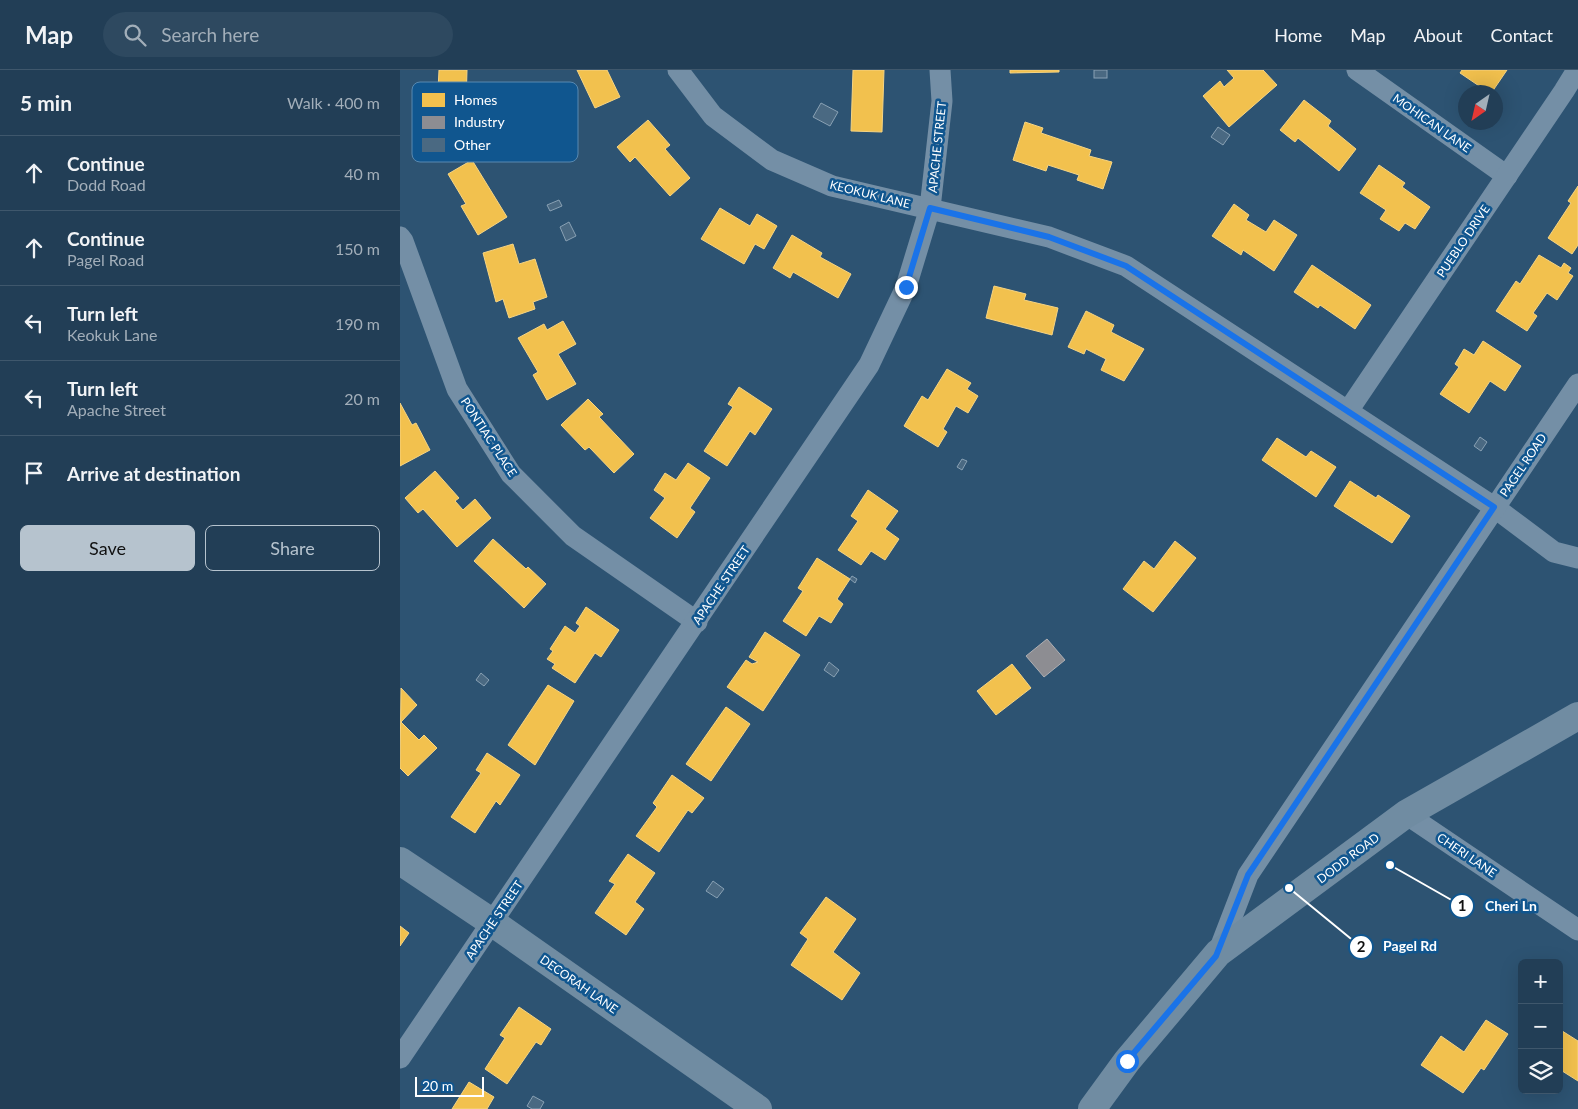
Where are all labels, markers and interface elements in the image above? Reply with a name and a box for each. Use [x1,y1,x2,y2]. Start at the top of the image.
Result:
search box [103,12,453,57]
text: Map [25,20,73,49]
icon: search [121,21,149,49]
text: Search here [161,23,259,46]
text: Home [1274,24,1322,46]
text: Map [1350,24,1386,46]
text: About [1414,24,1463,46]
text: Contact [1491,24,1553,46]
legend [412,82,578,162]
north arrow [1458,85,1503,130]
text: 5 min [20,90,72,115]
street label: MOHICAN LANE [1390,90,1474,156]
text: Homes [454,91,497,108]
text: Walk · 400 m [287,93,380,112]
street label: APACHE STREET [925,101,949,193]
text: Industry [454,113,505,130]
text: Other [454,136,491,153]
text: Continue [67,152,145,175]
icon: ahead [20,159,48,187]
text: 40 m [344,164,380,183]
text: Dodd Road [67,175,146,194]
street label: KEOKUK LANE [828,177,912,211]
street label: PUEBLO DRIVE [1433,202,1493,280]
text: Continue [67,227,145,250]
icon: ahead [20,234,48,262]
text: 150 m [335,239,380,258]
text: Pagel Road [67,250,144,269]
route end [895,276,918,299]
text: Turn left [67,302,138,325]
icon: left [20,309,48,337]
text: 190 m [335,314,380,333]
text: Keokuk Lane [67,325,157,344]
text: Turn left [67,377,138,400]
icon: left [20,384,48,412]
text: 20 m [344,389,380,408]
street label: PONTIAC PLACE [458,394,520,480]
text: Apache Street [67,400,166,419]
street label: PAGEL ROAD [1496,430,1550,500]
icon: arrive [20,459,48,487]
text: Arrive at destination [67,462,240,485]
button: Save [20,525,195,571]
button: Share [205,525,380,571]
street label: APACHE STREET [689,543,753,627]
street label: DODD ROAD [1314,830,1382,886]
street label: CHERI LANE [1434,830,1500,880]
street label: APACHE STREET [462,878,526,962]
callout: Cheri Ln [1450,891,1547,920]
text: 1 [1458,896,1466,914]
text: Cheri Ln [1485,897,1537,914]
callout: Pagel Rd [1348,932,1447,961]
text: 2 [1357,937,1366,955]
text: Pagel Rd [1383,937,1437,954]
street label: DECORAH LANE [537,952,621,1016]
map controls [1518,959,1563,1094]
button: + [1518,959,1563,1004]
button: − [1518,1004,1563,1049]
button: layers [1518,1049,1563,1094]
route start [1116,1050,1139,1073]
scale bar [415,1074,484,1097]
text: 20 m [422,1077,453,1094]

